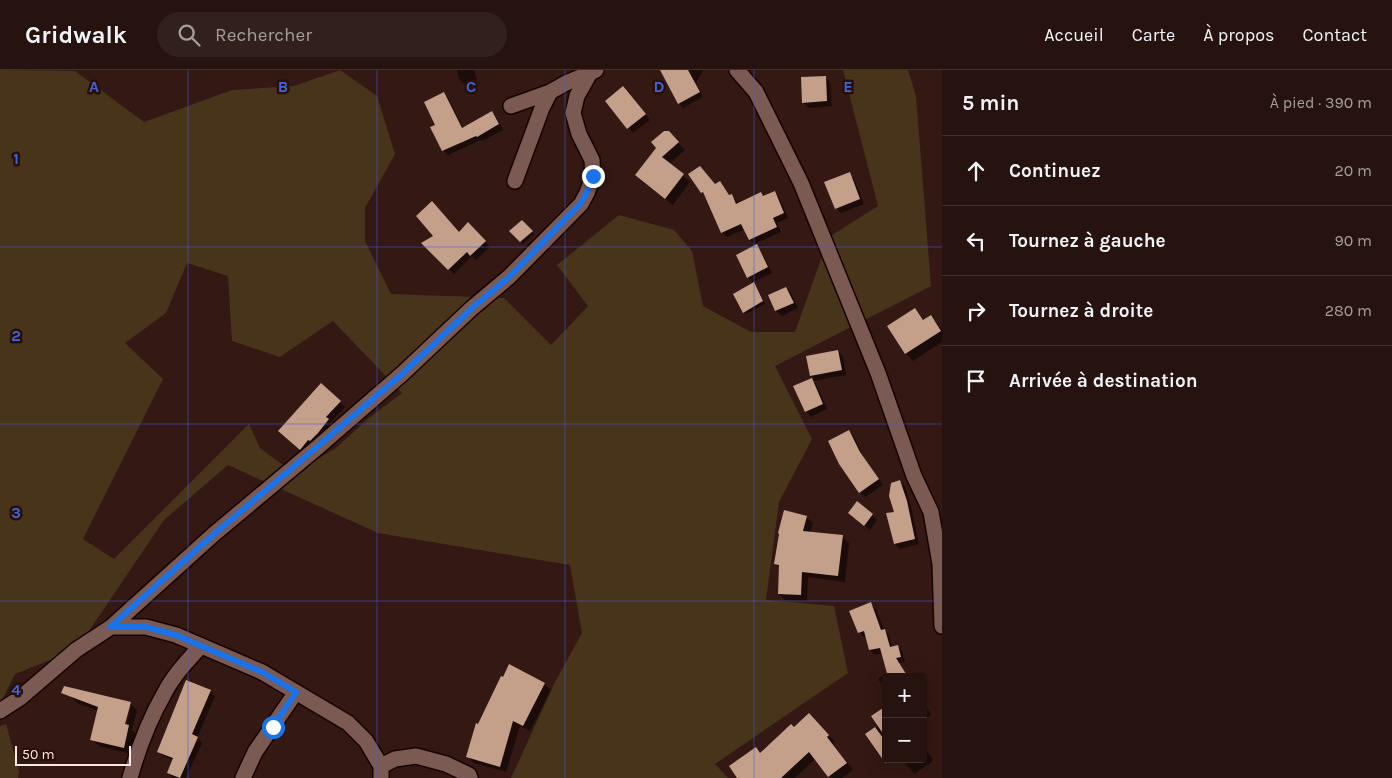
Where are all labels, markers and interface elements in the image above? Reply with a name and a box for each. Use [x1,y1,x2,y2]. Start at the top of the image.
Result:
search box [157,12,507,57]
text: Gridwalk [25,21,127,49]
icon: search [175,21,203,49]
text: Rechercher [215,24,312,46]
text: Accueil [1044,24,1104,46]
text: Carte [1132,24,1175,46]
text: À propos [1203,24,1275,46]
text: Contact [1303,24,1367,46]
text: A [89,77,99,96]
text: B [278,77,288,96]
text: C [466,77,476,96]
text: D [654,77,665,96]
text: E [843,77,853,96]
text: 5 min [962,91,1019,115]
text: À pied · 390 m [1270,93,1372,112]
text: 1 [13,149,19,168]
icon: ahead [962,157,990,185]
text: Continuez [1009,160,1101,182]
text: 20 m [1334,161,1372,180]
route end [582,165,605,188]
icon: left [962,227,990,255]
text: Tournez à gauche [1009,230,1166,252]
text: 90 m [1334,231,1372,250]
icon: right [962,297,990,325]
text: Tournez à droite [1009,300,1153,322]
text: 280 m [1325,301,1372,320]
text: 2 [11,326,21,345]
icon: arrive [962,367,990,395]
text: Arrivée à destination [1009,370,1198,392]
text: 3 [11,503,21,522]
map controls [882,673,927,763]
button: + [882,673,927,718]
text: 4 [11,680,21,699]
route start [262,716,285,739]
button: − [882,718,927,763]
scale bar [15,743,131,766]
text: 50 m [22,746,55,763]

